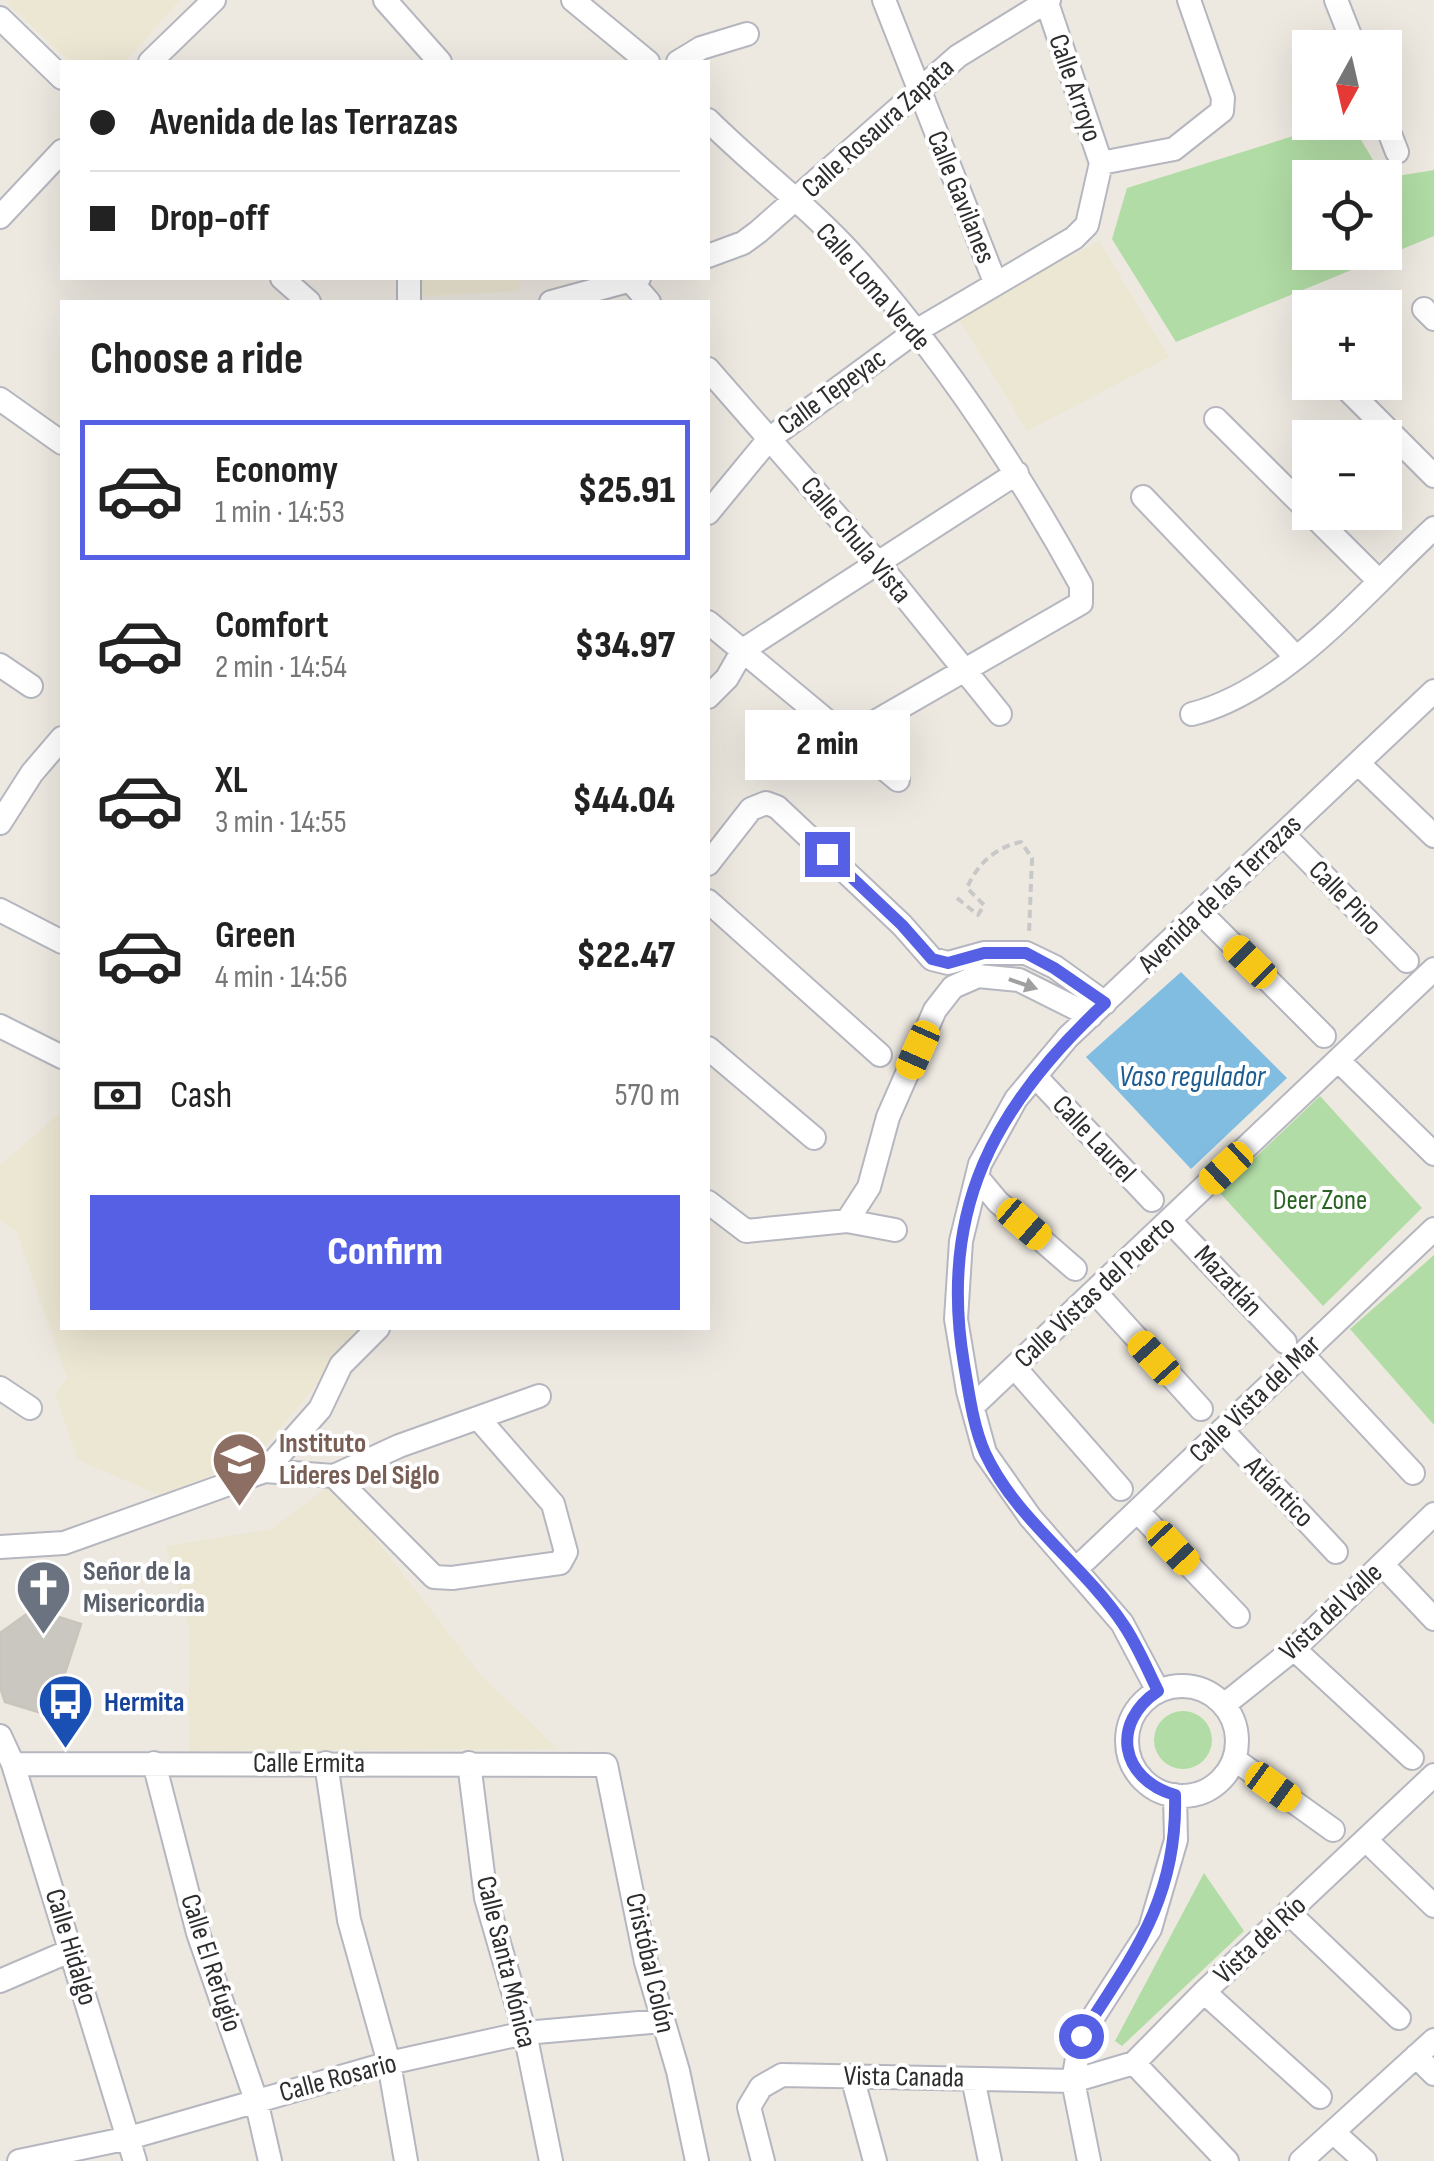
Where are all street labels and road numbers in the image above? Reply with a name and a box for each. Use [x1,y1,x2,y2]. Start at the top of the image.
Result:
street label: Calle Arroyo [1041,30,1109,146]
street label: Calle Rosaura Zapata [795,51,961,205]
street label: Calle Gavilanes [920,126,1002,268]
street label: Calle Loma Verde [809,216,937,358]
street label: Calle Tepeyac [771,342,893,442]
street label: Calle Chula Vista [794,470,918,610]
street label: Avenida de las Terrazas [1131,808,1308,981]
street label: Calle Pino [1302,854,1388,942]
street label: Calle Laurel [1045,1089,1143,1189]
street label: Calle Vistas del Puerto [1008,1209,1182,1375]
street label: Mazatlán [1187,1239,1269,1323]
street label: Calle Vista del Mar [1183,1328,1327,1470]
street label: Atlántico [1237,1449,1320,1534]
street label: Vista del Valle [1273,1556,1389,1668]
street label: Calle Ermita [253,1747,365,1780]
street label: Calle Santa Mónica [469,1873,543,2051]
street label: Calle Hidalgo [38,1885,104,2009]
street label: Vista del Río [1207,1889,1313,1991]
street label: Calle El Refugio [173,1890,249,2036]
street label: Cristóbal Colón [618,1890,682,2036]
street label: Calle Rosario [276,2047,400,2109]
street label: Vista Canada [843,2059,965,2095]

